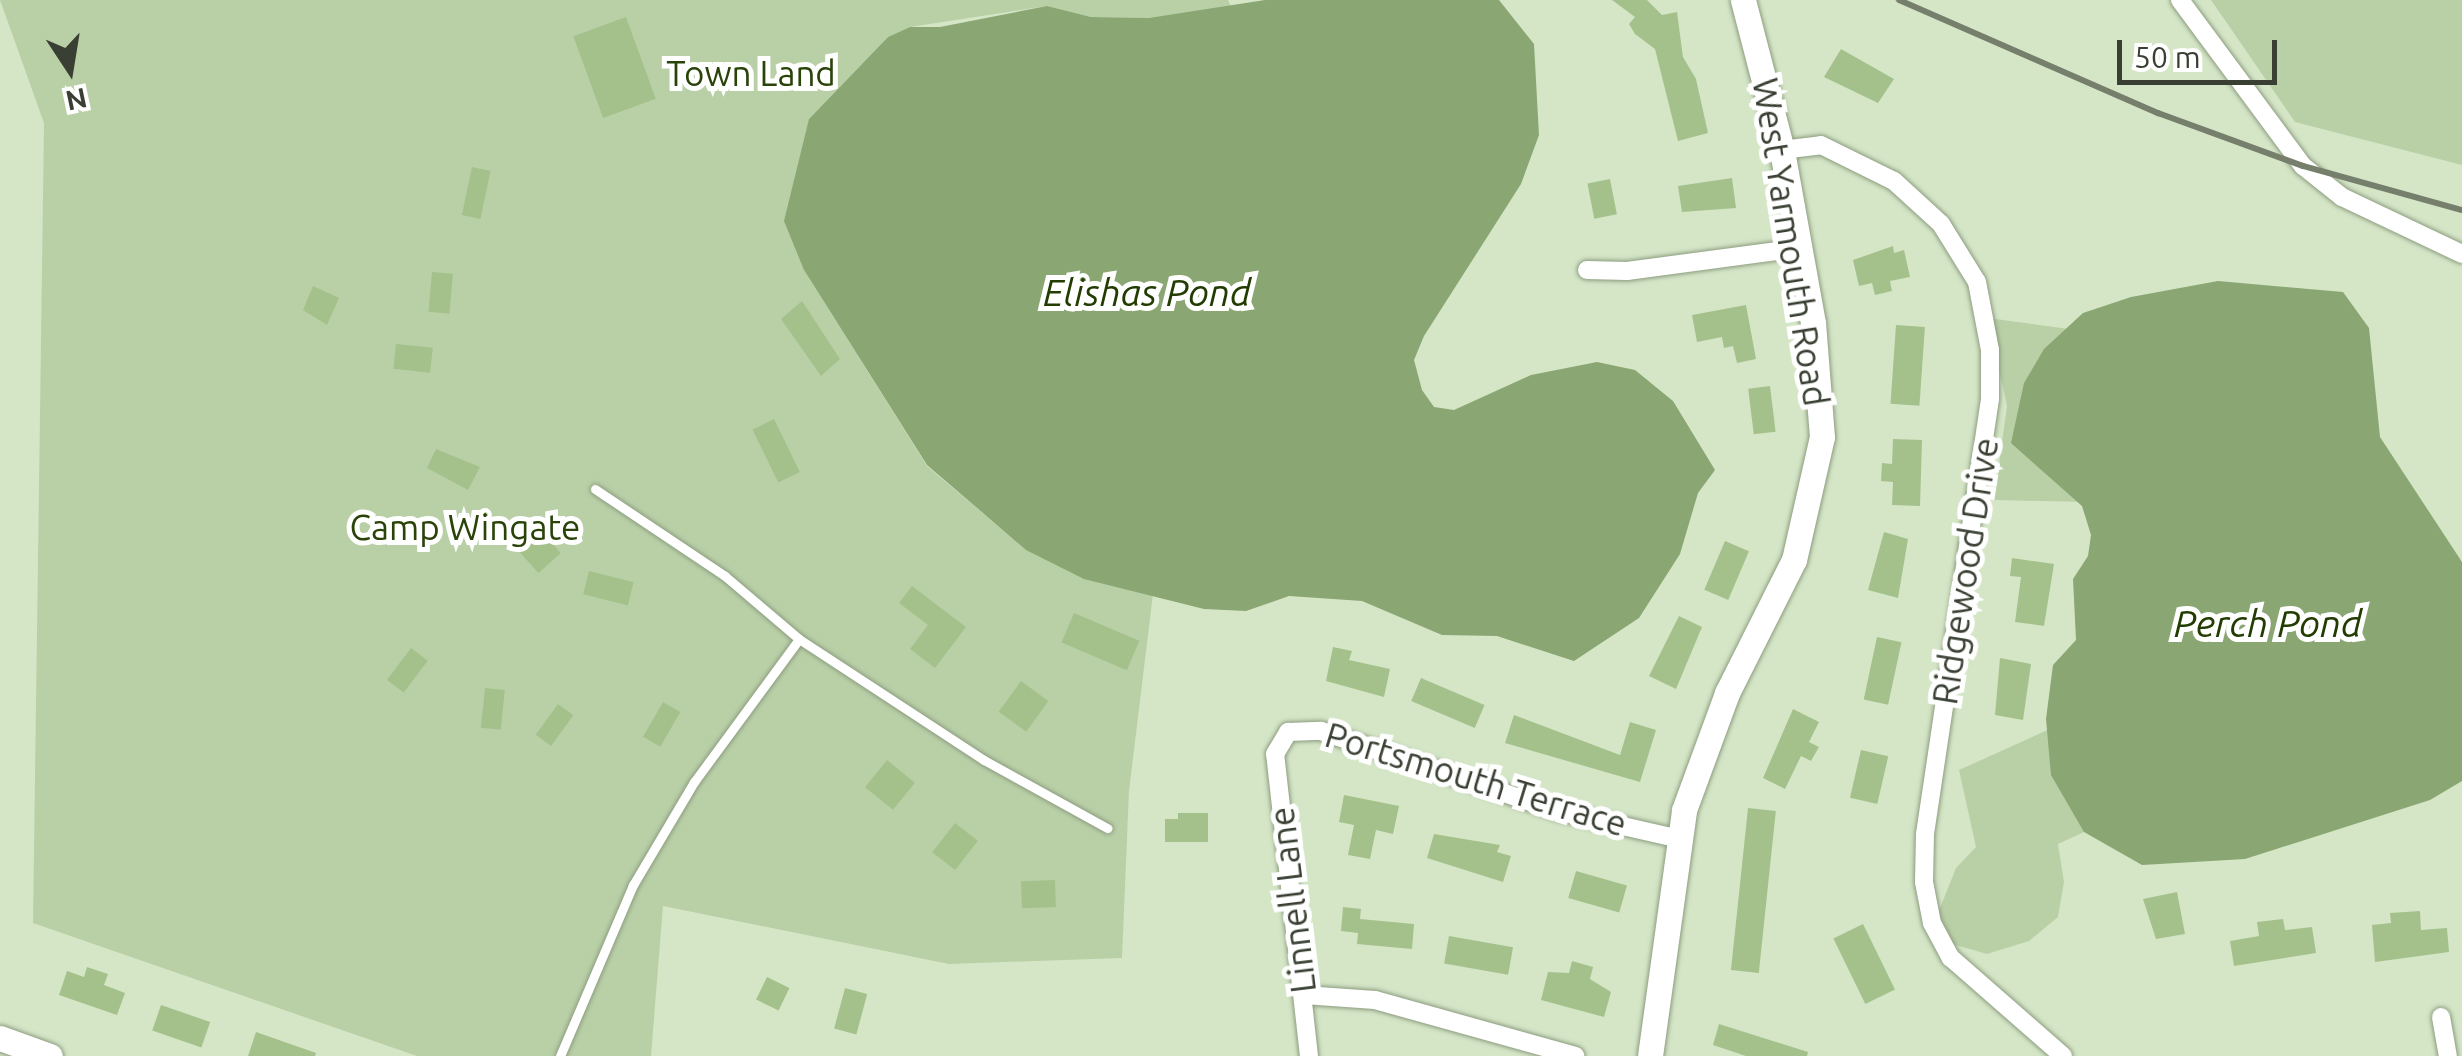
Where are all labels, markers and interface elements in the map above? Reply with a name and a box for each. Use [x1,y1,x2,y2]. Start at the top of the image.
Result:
north arrow [20,20,120,120]
scale bar [2122,20,2282,82]
text: 50 m [2134,40,2201,74]
park label: Town Land [666,52,836,94]
street label: West Yarmouth Road [1744,75,1838,409]
text: N [63,82,90,117]
water label: Elishas Pond [1043,270,1251,316]
street label: Ridgewood Drive [1923,435,2007,707]
park label: Camp Wingate [350,506,580,548]
water label: Perch Pond [2174,601,2362,647]
street label: Portsmouth Terrace [1320,713,1632,845]
street label: Linnell Lane [1260,805,1324,995]

